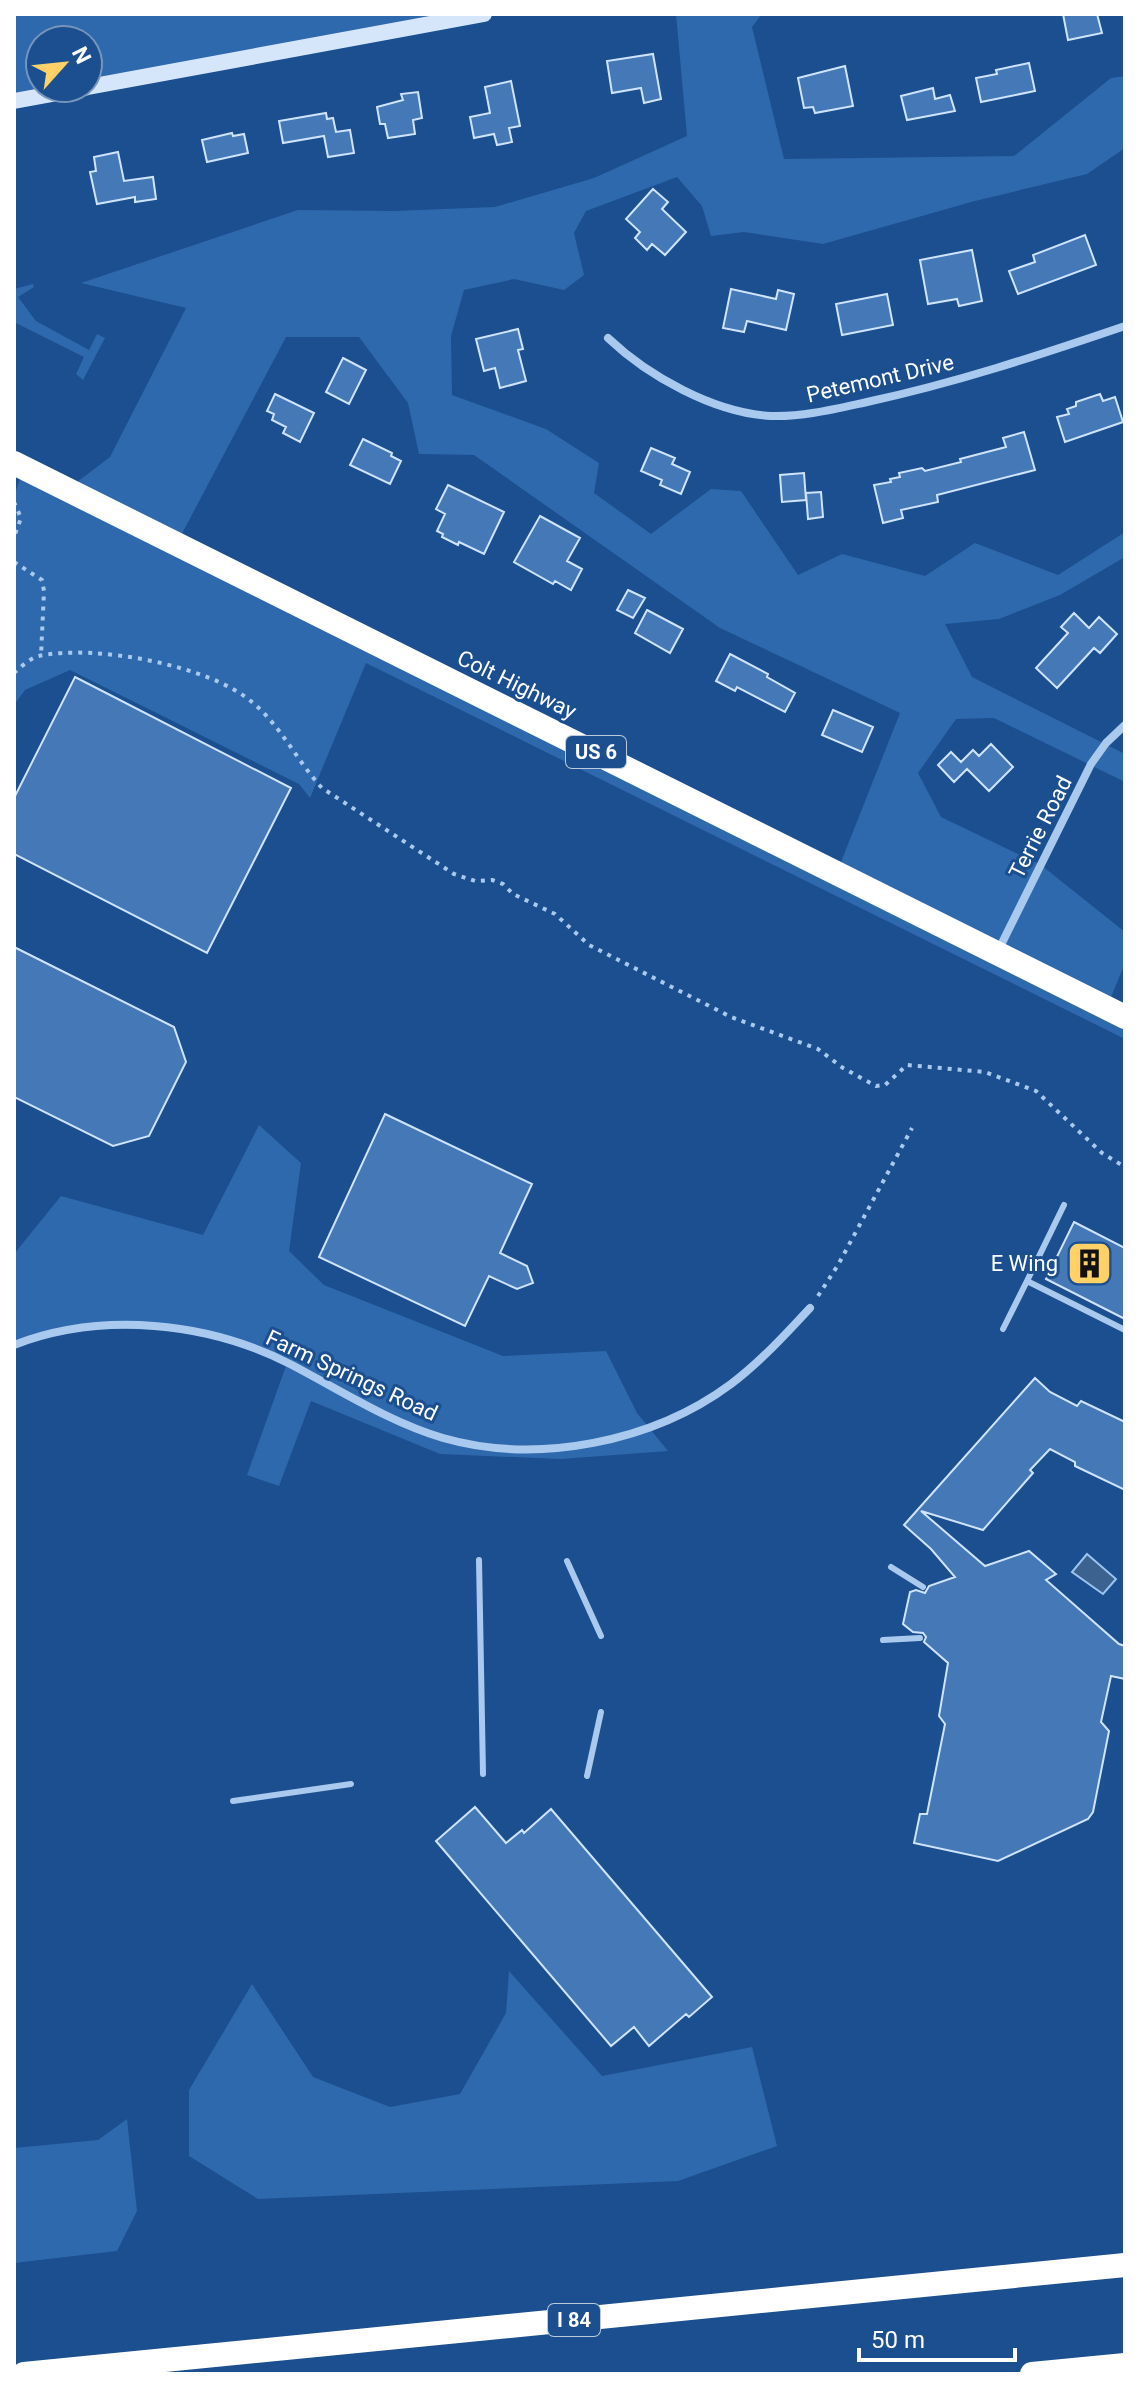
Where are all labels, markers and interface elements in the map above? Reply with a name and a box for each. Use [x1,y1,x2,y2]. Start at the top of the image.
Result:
north arrow [24,24,104,104]
text: N [67,43,96,68]
street label: Petemont Drive [804,349,956,408]
street label: Colt Highway [453,645,581,724]
road number: US 6 [566,736,626,768]
street label: Terrie Road [1004,772,1077,883]
building icon: E Wing [1065,1239,1113,1287]
place label: E Wing [991,1251,1058,1276]
street label: Farm Springs Road [262,1325,441,1426]
road number: I 84 [548,2304,600,2336]
scale bar [859,2312,1015,2362]
text: 50 m [871,2326,925,2354]

